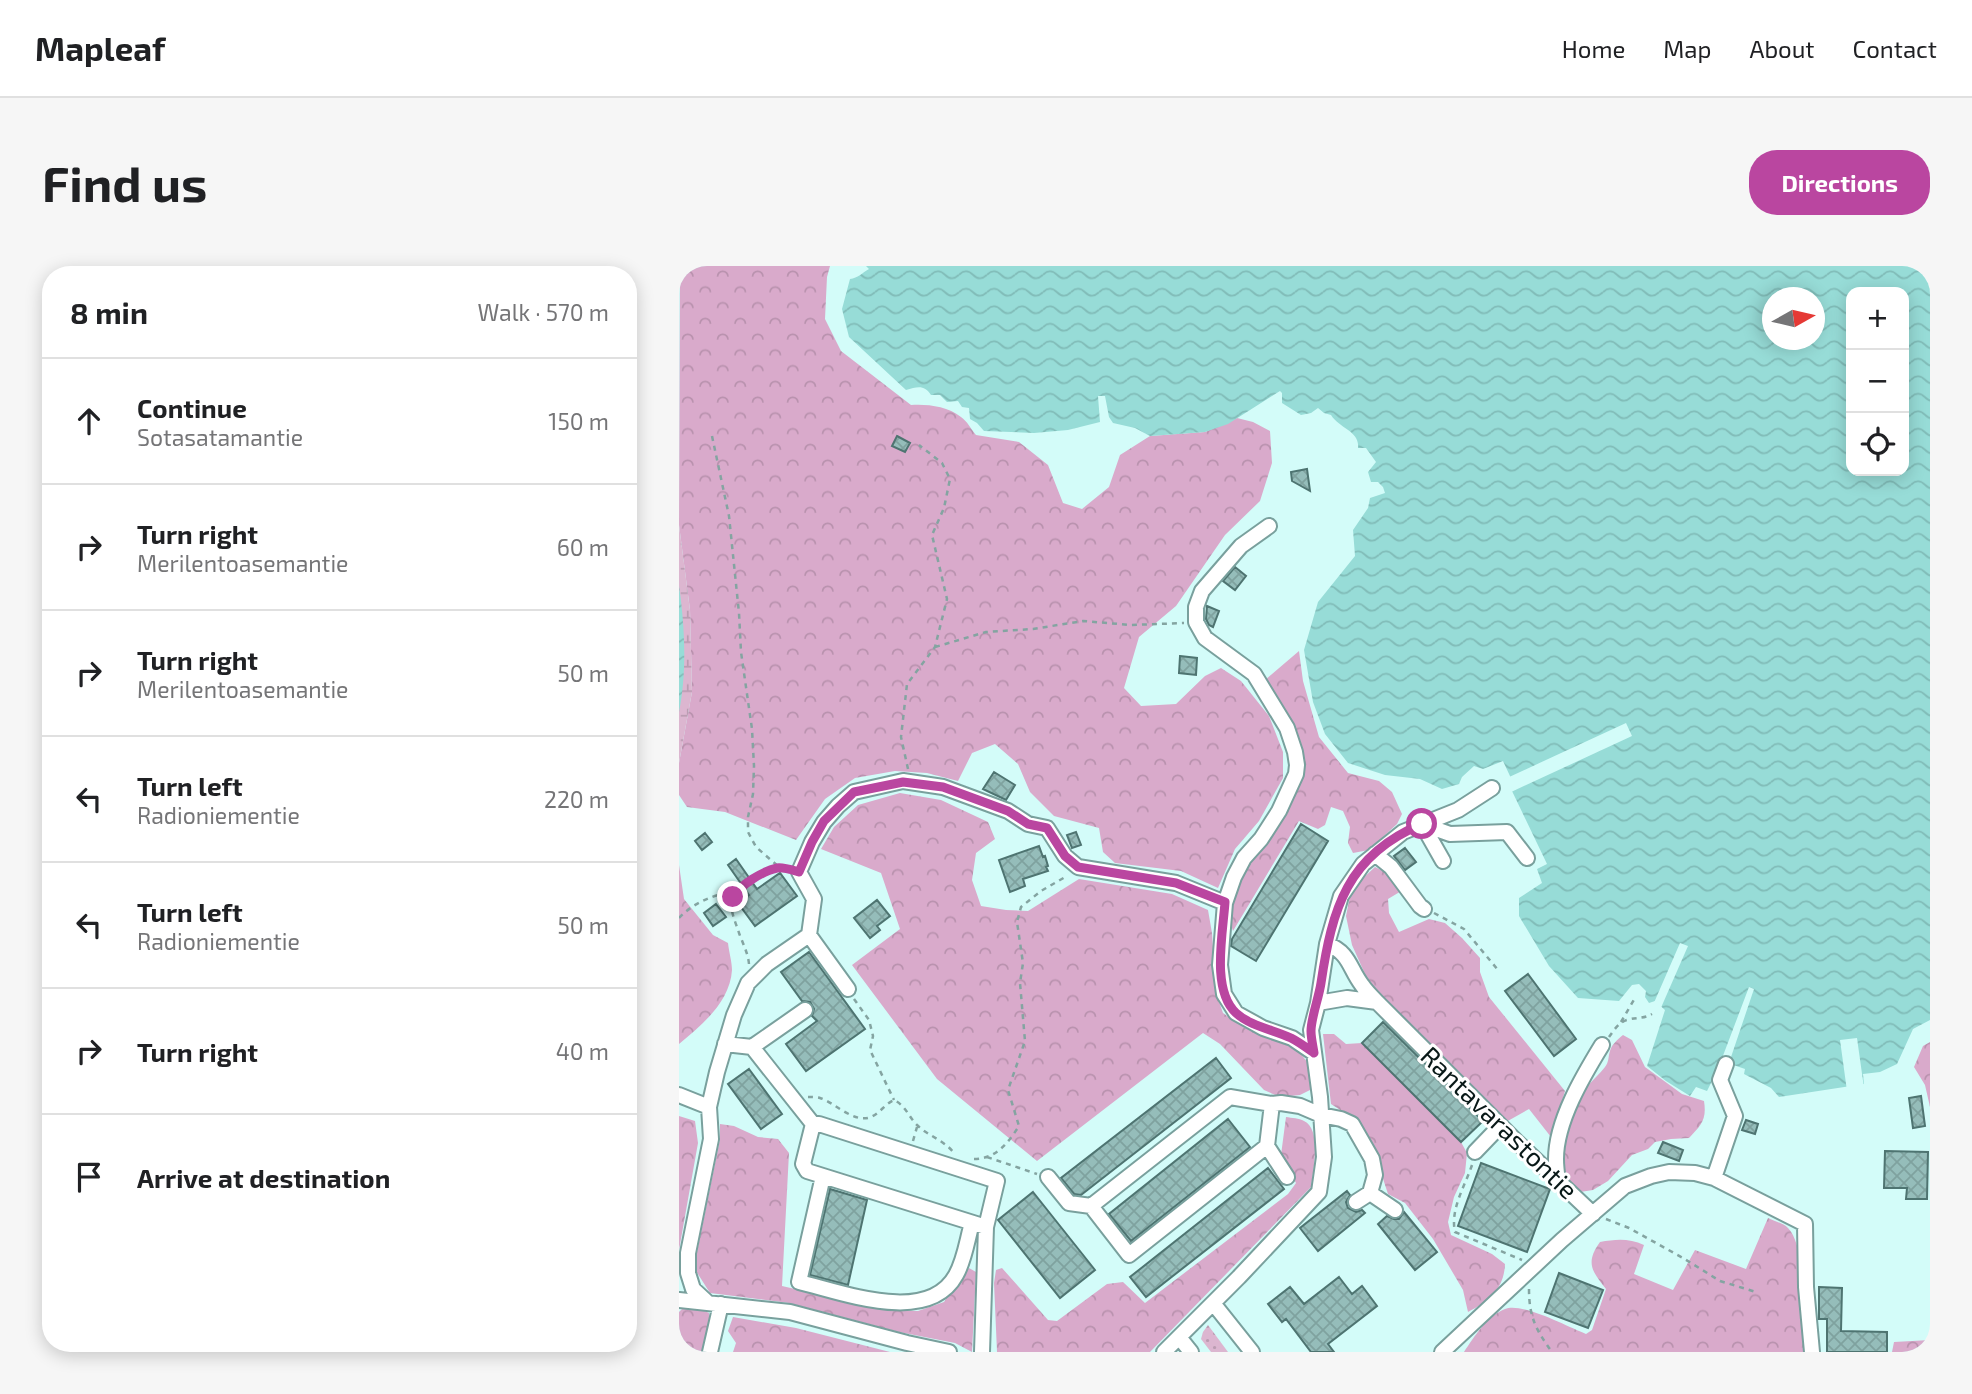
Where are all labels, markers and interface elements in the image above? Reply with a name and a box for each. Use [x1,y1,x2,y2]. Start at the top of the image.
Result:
text: Mapleaf [35,28,165,68]
text: Home [1562,34,1625,63]
text: Map [1663,34,1711,63]
text: About [1749,34,1815,63]
text: Contact [1853,34,1937,63]
button: Directions [1749,150,1930,215]
text: Find us [42,153,207,212]
north arrow [1762,287,1825,350]
map controls [1846,287,1909,476]
button: + [1846,287,1909,350]
text: 8 min [70,294,148,330]
text: Walk · 570 m [478,298,609,326]
button: − [1846,350,1909,413]
text: Continue [137,392,247,423]
icon: ahead [70,402,108,440]
text: 150 m [548,407,609,435]
button: locate [1846,413,1909,476]
text: Sotasatamantie [137,423,303,451]
text: Turn right [137,518,258,549]
icon: right [70,528,108,566]
text: 60 m [557,533,609,561]
text: Merilentoasemantie [137,549,348,577]
text: Turn right [137,644,258,675]
icon: right [70,654,108,692]
text: 50 m [558,659,609,687]
text: Merilentoasemantie [137,675,348,703]
text: Turn left [137,770,243,801]
icon: left [70,780,108,818]
text: 220 m [544,785,609,813]
text: Radioniementie [137,801,300,829]
route start [1406,808,1437,839]
route end [717,881,748,912]
text: Turn left [137,896,243,927]
icon: left [70,906,108,944]
text: 50 m [558,911,609,939]
text: Radioniementie [137,927,300,955]
icon: right [70,1032,108,1070]
text: Turn right [137,1036,258,1067]
text: 40 m [556,1037,609,1065]
street label: Rantavarastontie [1415,1039,1585,1204]
icon: arrive [70,1158,108,1196]
text: Arrive at destination [137,1162,390,1193]

